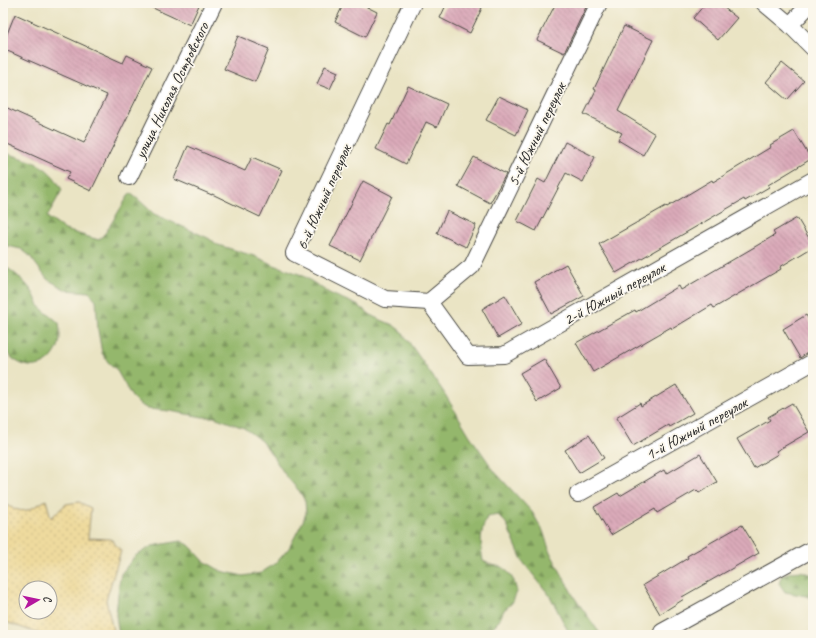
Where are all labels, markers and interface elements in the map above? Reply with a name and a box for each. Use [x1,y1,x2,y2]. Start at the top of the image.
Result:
street label: улица Николая Островского [130,18,214,163]
street label: 5-й Южный переулок [503,77,572,190]
street label: 6-й Южный переулок [292,140,357,253]
street label: 2-й Южный переулок [560,257,670,330]
street label: 1-й Южный переулок [642,392,752,465]
north arrow [18,580,58,620]
text: С [41,595,55,604]

